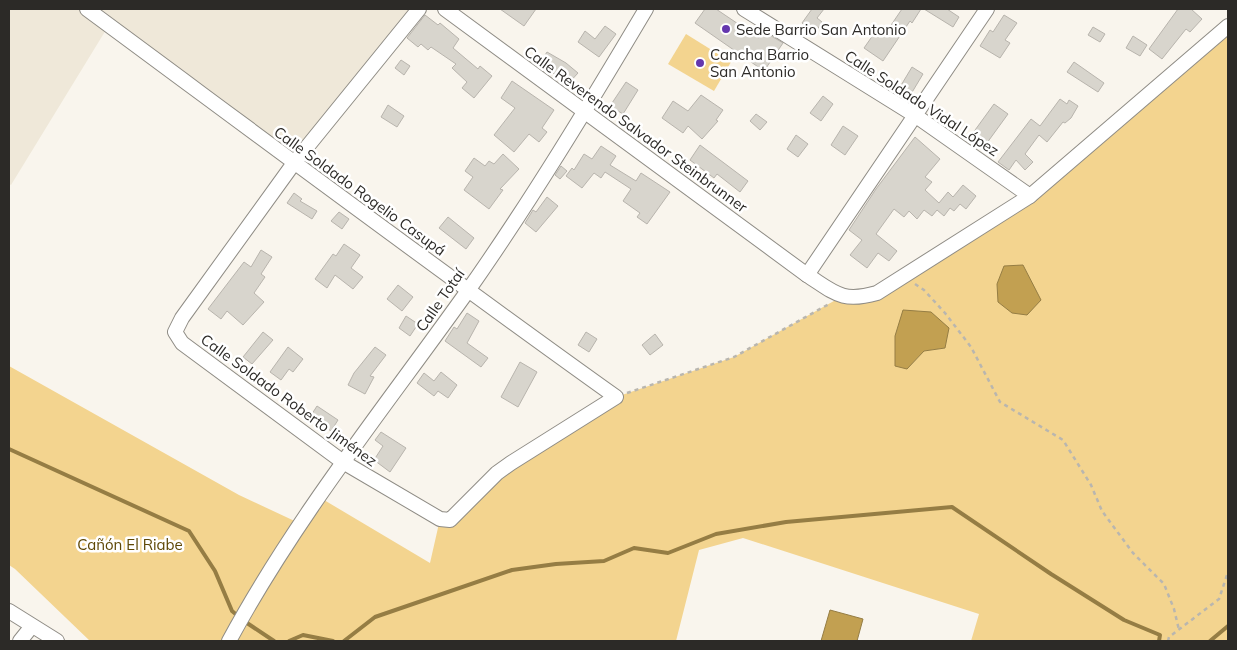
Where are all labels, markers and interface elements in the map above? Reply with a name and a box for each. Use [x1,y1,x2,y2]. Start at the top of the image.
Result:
place label: Sede Barrio San Antonio [736,20,906,39]
marker: Sede Barrio San Antonio [720,23,732,35]
street label: Calle Reverendo Salvador Steinbrunner [521,42,752,217]
place label: Cancha Barrio San Antonio [710,45,809,81]
street label: Calle Soldado Vidal López [841,46,1003,160]
marker: Cancha Barrio San Antonio [694,57,706,69]
street label: Calle Soldado Rogelio Casupá [270,122,450,260]
street label: Calle Totaí [411,264,469,335]
street label: Calle Soldado Roberto Jiménez [197,330,381,470]
park label: Cañón El Riabe [77,535,183,554]

